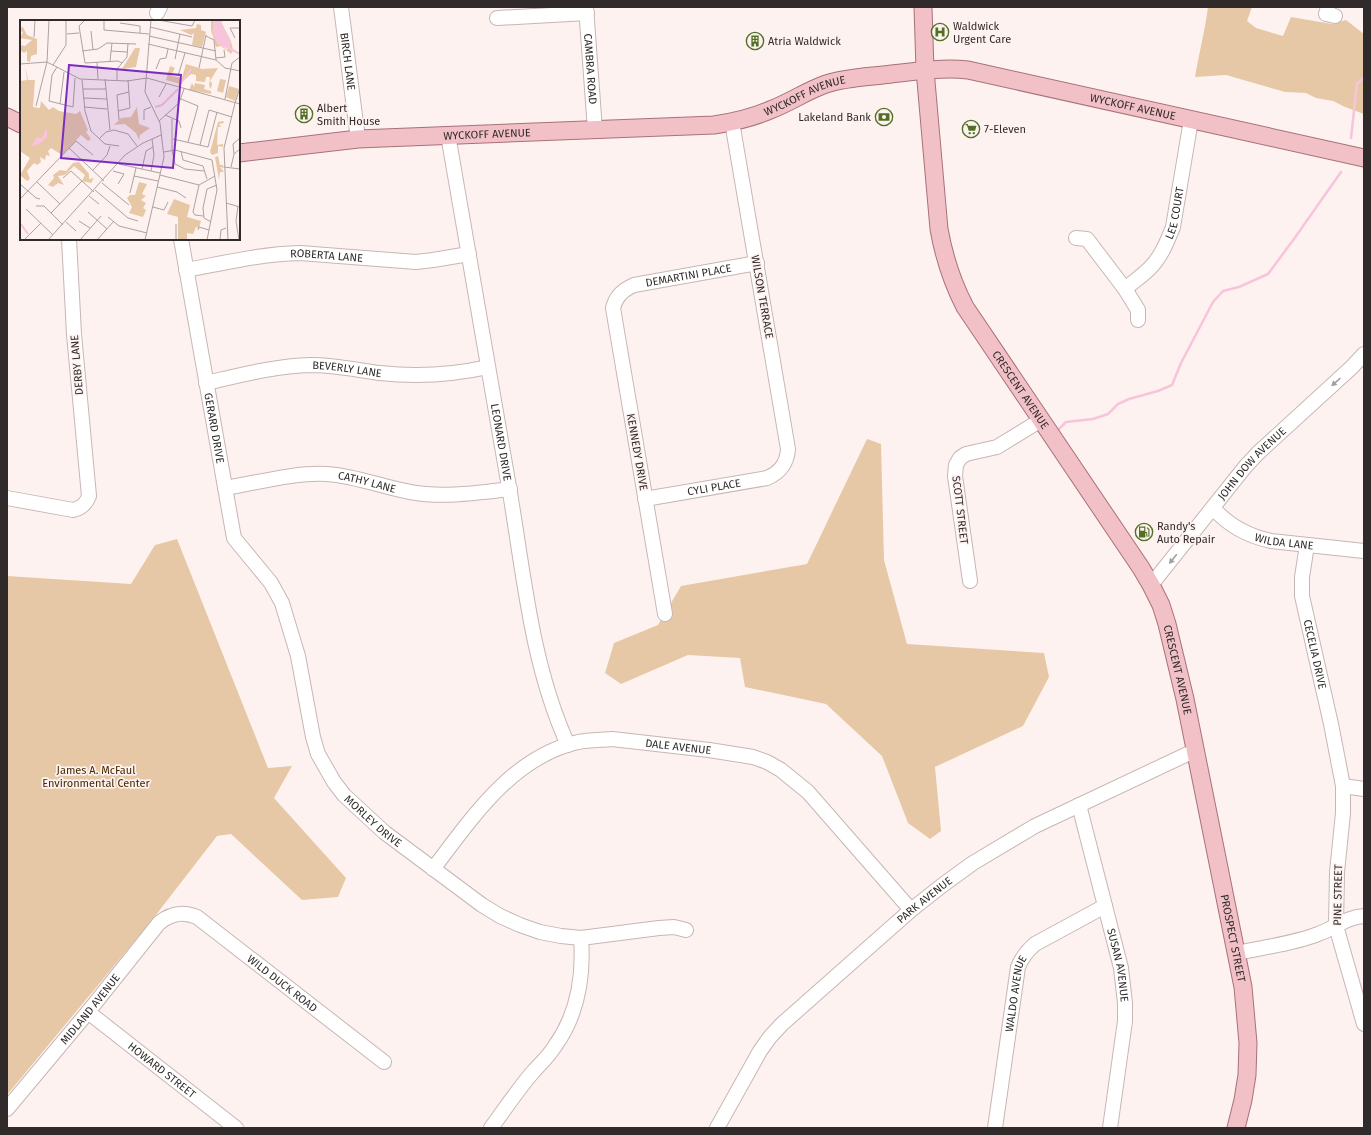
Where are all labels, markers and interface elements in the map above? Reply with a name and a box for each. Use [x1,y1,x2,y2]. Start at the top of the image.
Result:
inset map [20,20,240,240]
place label: Waldwick Urgent Care [953,20,1011,46]
hospital icon: Waldwick Urgent Care [930,22,950,42]
building icon: Atria Waldwick [745,31,765,51]
street label: BIRCH LANE [338,32,358,91]
street label: CAMBRA ROAD [581,33,600,105]
place label: Atria Waldwick [768,35,841,48]
street label: WYCKOFF AVENUE [762,73,846,118]
street label: WYCKOFF AVENUE [1089,91,1177,122]
place label: Albert Smith House [317,102,380,128]
building icon: Albert Smith House [294,104,314,124]
bank icon: Lakeland Bank [874,107,894,127]
place label: Lakeland Bank [798,111,871,124]
supermarket icon: 7-Eleven [961,119,981,139]
place label: 7-Eleven [984,123,1026,136]
street label: WYCKOFF AVENUE [443,126,531,142]
street label: LEE COURT [1162,186,1186,241]
street label: ROBERTA LANE [290,246,363,264]
street label: WILSON TERRACE [748,254,776,340]
street label: DEMARTINI PLACE [644,261,732,289]
street label: DERBY LANE [68,334,86,396]
street label: CRESCENT AVENUE [990,348,1052,431]
street label: BEVERLY LANE [312,358,383,380]
one-way arrow [1331,377,1342,386]
street label: GERARD DRIVE [202,392,227,464]
street label: LEONARD DRIVE [488,403,514,482]
street label: KENNEDY DRIVE [624,412,650,492]
street label: JOHN DOW AVENUE [1215,424,1289,502]
street label: CATHY LANE [337,469,397,495]
street label: SCOTT STREET [949,475,971,545]
street label: CYLI PLACE [686,476,742,498]
place label: Randy's Auto Repair [1157,520,1216,546]
fuel station icon: Randy's Auto Repair [1134,522,1154,542]
street label: WILDA LANE [1253,530,1314,552]
one-way arrow [1168,553,1177,564]
street label: CECELIA DRIVE [1301,618,1329,690]
street label: CRESCENT AVENUE [1161,624,1194,716]
street label: DALE AVENUE [645,736,712,757]
park label: James A. McFaul Environmental Center [42,764,151,790]
street label: MORLEY DRIVE [342,792,405,850]
street label: PINE STREET [1331,864,1345,926]
street label: PARK AVENUE [894,874,955,926]
street label: PROSPECT STREET [1218,893,1248,983]
street label: SUSAN AVENUE [1105,927,1131,1003]
street label: WILD DUCK ROAD [245,952,320,1014]
street label: WALDO AVENUE [1002,953,1029,1033]
street label: MIDLAND AVENUE [57,971,123,1047]
street label: HOWARD STREET [125,1039,199,1101]

